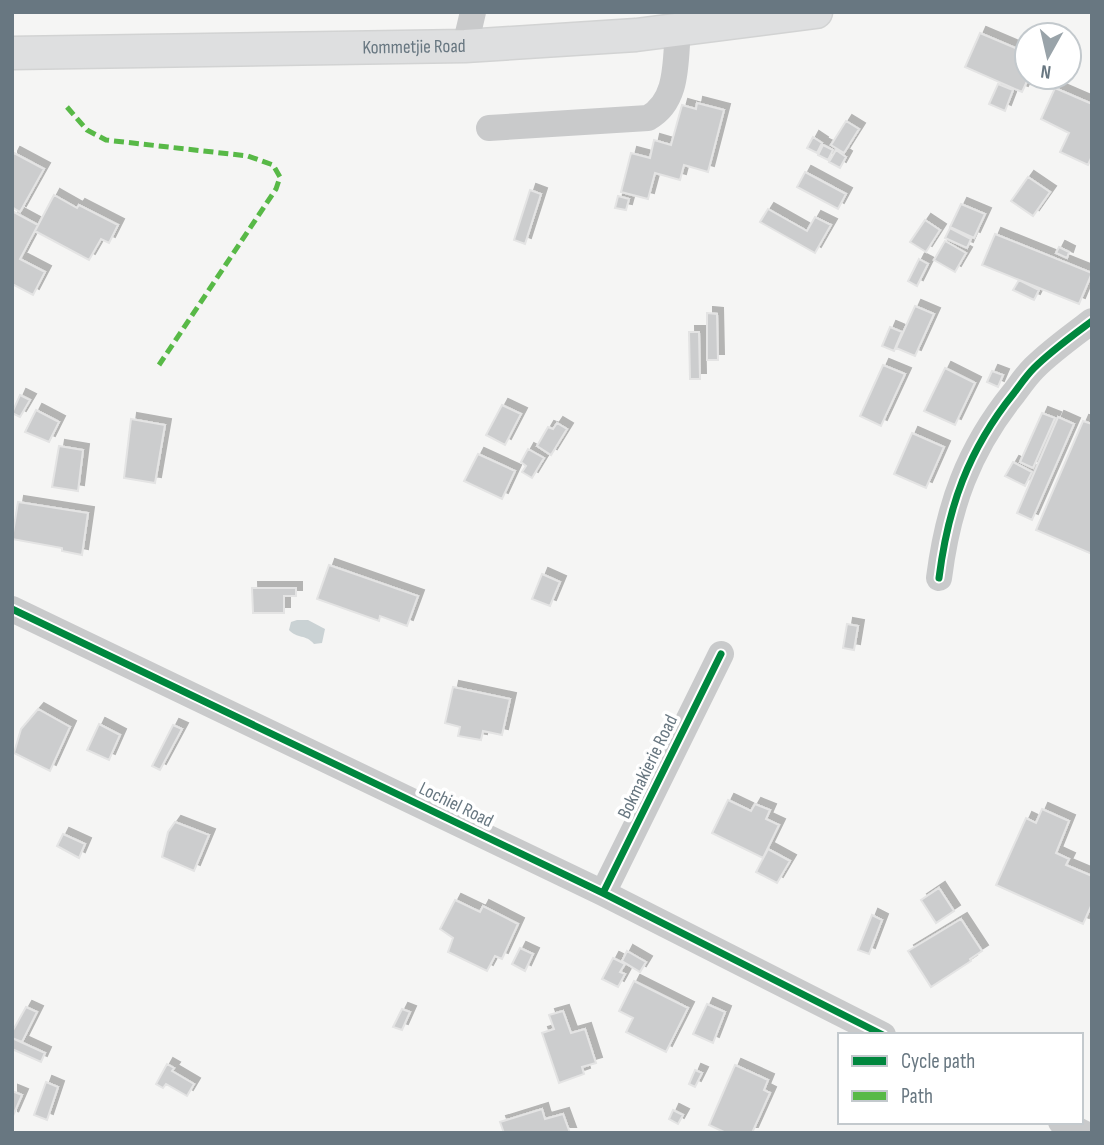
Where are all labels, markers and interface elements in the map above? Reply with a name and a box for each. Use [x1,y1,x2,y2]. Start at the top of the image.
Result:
north arrow [1013,21,1083,91]
street label: Kommetjie Road [362,34,466,59]
text: N [1039,59,1052,83]
street label: Bokmakierie Road [613,711,683,823]
street label: Lochiel Road [415,777,497,833]
legend [838,1033,1083,1124]
text: Cycle path [901,1049,975,1074]
text: Path [901,1084,933,1109]

